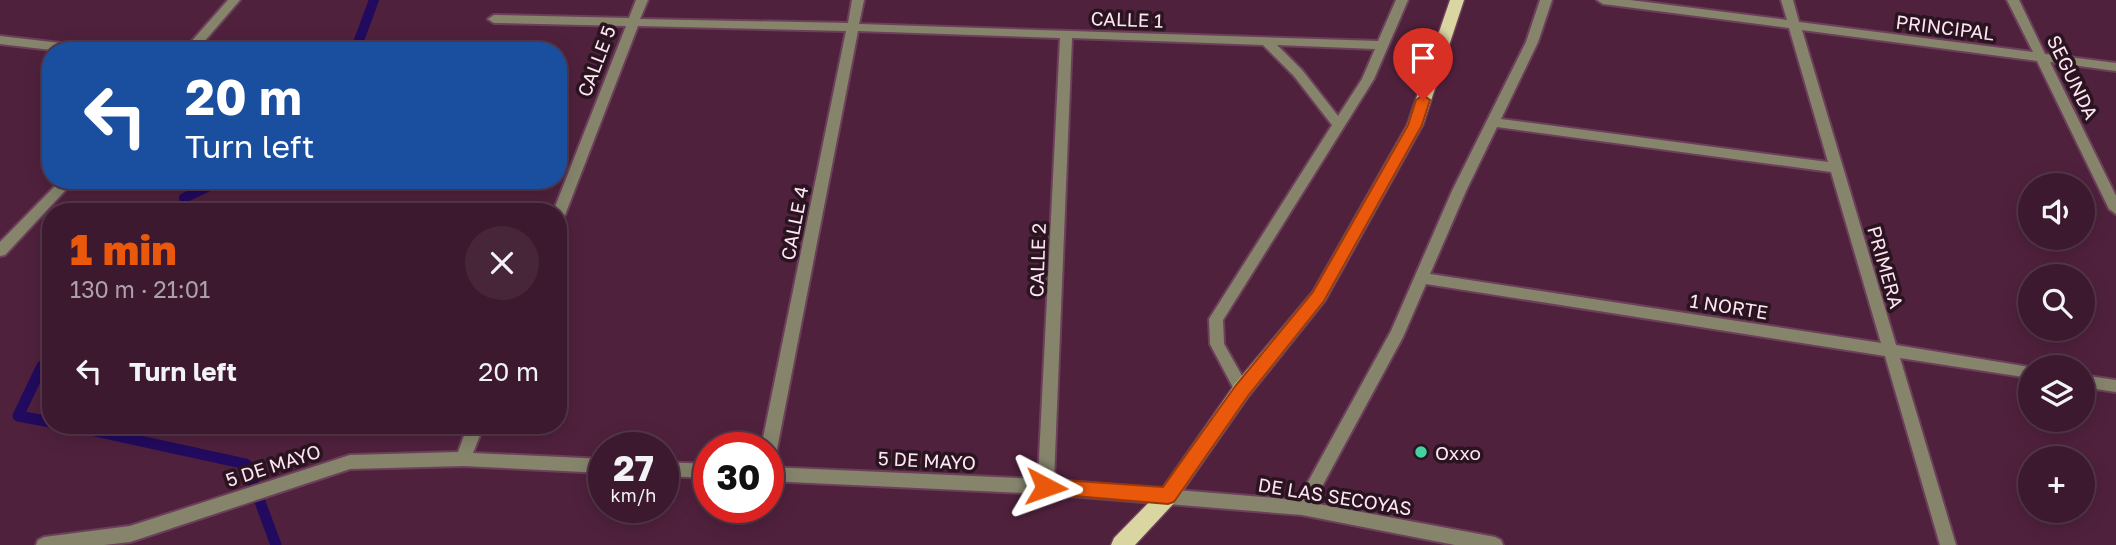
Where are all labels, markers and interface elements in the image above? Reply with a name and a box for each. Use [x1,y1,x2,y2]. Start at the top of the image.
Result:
street label: CALLE 1 [1090,6,1164,32]
street label: PRINCIPAL [1894,10,1996,44]
street label: CALLE 5 [572,22,620,100]
pin [1393,28,1453,100]
street label: SEGUNDA [2043,31,2103,123]
icon: arrive [1404,39,1442,77]
text: 20 m [185,67,302,126]
icon: left [70,70,161,161]
text: Turn left [185,127,314,165]
map controls [2018,173,2095,523]
button: sound [2018,173,2095,250]
street label: CALLE 4 [776,184,812,262]
street label: CALLE 2 [1024,222,1050,298]
street label: PRIMERA [1863,223,1909,311]
text: 1 min [70,224,177,274]
button: close [465,226,539,300]
button: search [2018,264,2095,341]
text: 130 m · 21:01 [70,275,210,303]
street label: 1 NORTE [1688,288,1770,324]
icon: left [70,352,108,390]
button: layers [2018,355,2095,432]
text: Turn left [129,356,237,387]
text: 20 m [478,356,539,387]
speed limit sign: 30 [693,432,784,523]
street label: 5 DE MAYO [223,439,323,491]
place label: Oxxo [1435,441,1481,464]
marker: Oxxo [1413,444,1429,460]
street label: 5 DE MAYO [877,446,977,474]
button: + [2018,446,2095,523]
text: 27 [613,447,654,489]
position arrow [1009,450,1083,524]
street label: DE LAS SECOYAS [1256,472,1414,520]
text: km/h [611,484,656,506]

